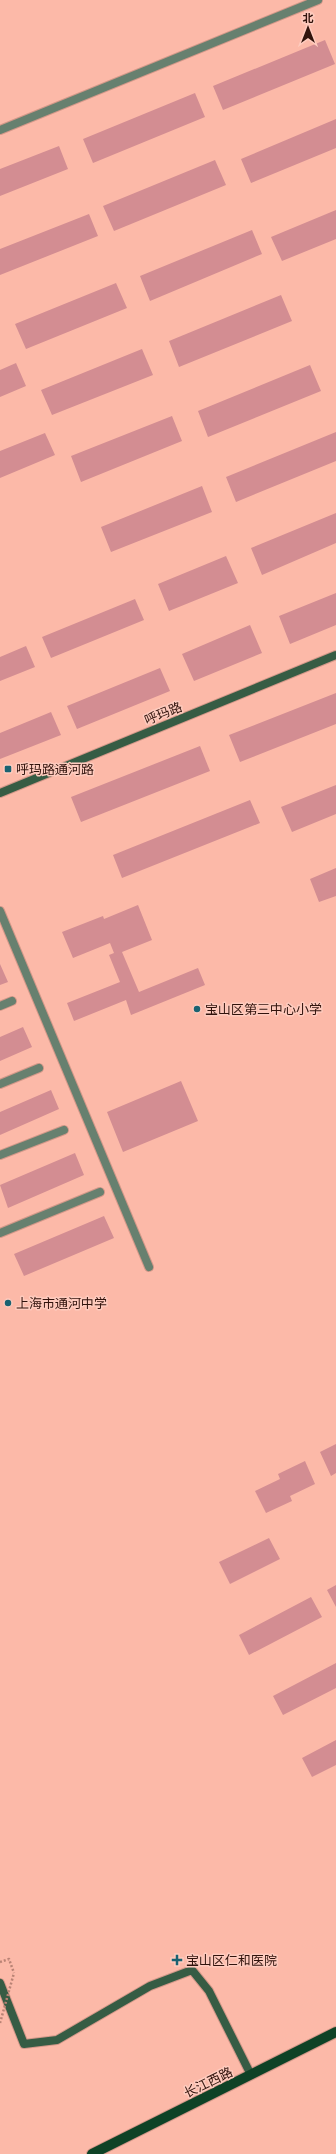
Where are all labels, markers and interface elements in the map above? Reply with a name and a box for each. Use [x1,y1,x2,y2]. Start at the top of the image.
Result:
north arrow [288,8,328,48]
text: 北 [303,11,314,24]
street label: 呼玛路 [142,698,184,728]
place label: 呼玛路通河路 [16,761,94,777]
marker: 呼玛路通河路 [3,764,13,774]
place label: 宝山区第三中心小学 [205,1001,322,1017]
marker: 宝山区第三中心小学 [192,1004,202,1014]
place label: 上海市通河中学 [16,1295,107,1311]
marker: 上海市通河中学 [3,1298,13,1308]
place label: 宝山区仁和医院 [186,1952,277,1968]
marker: 宝山区仁和医院 [171,1954,183,1966]
street label: 长江西路 [181,2063,235,2101]

